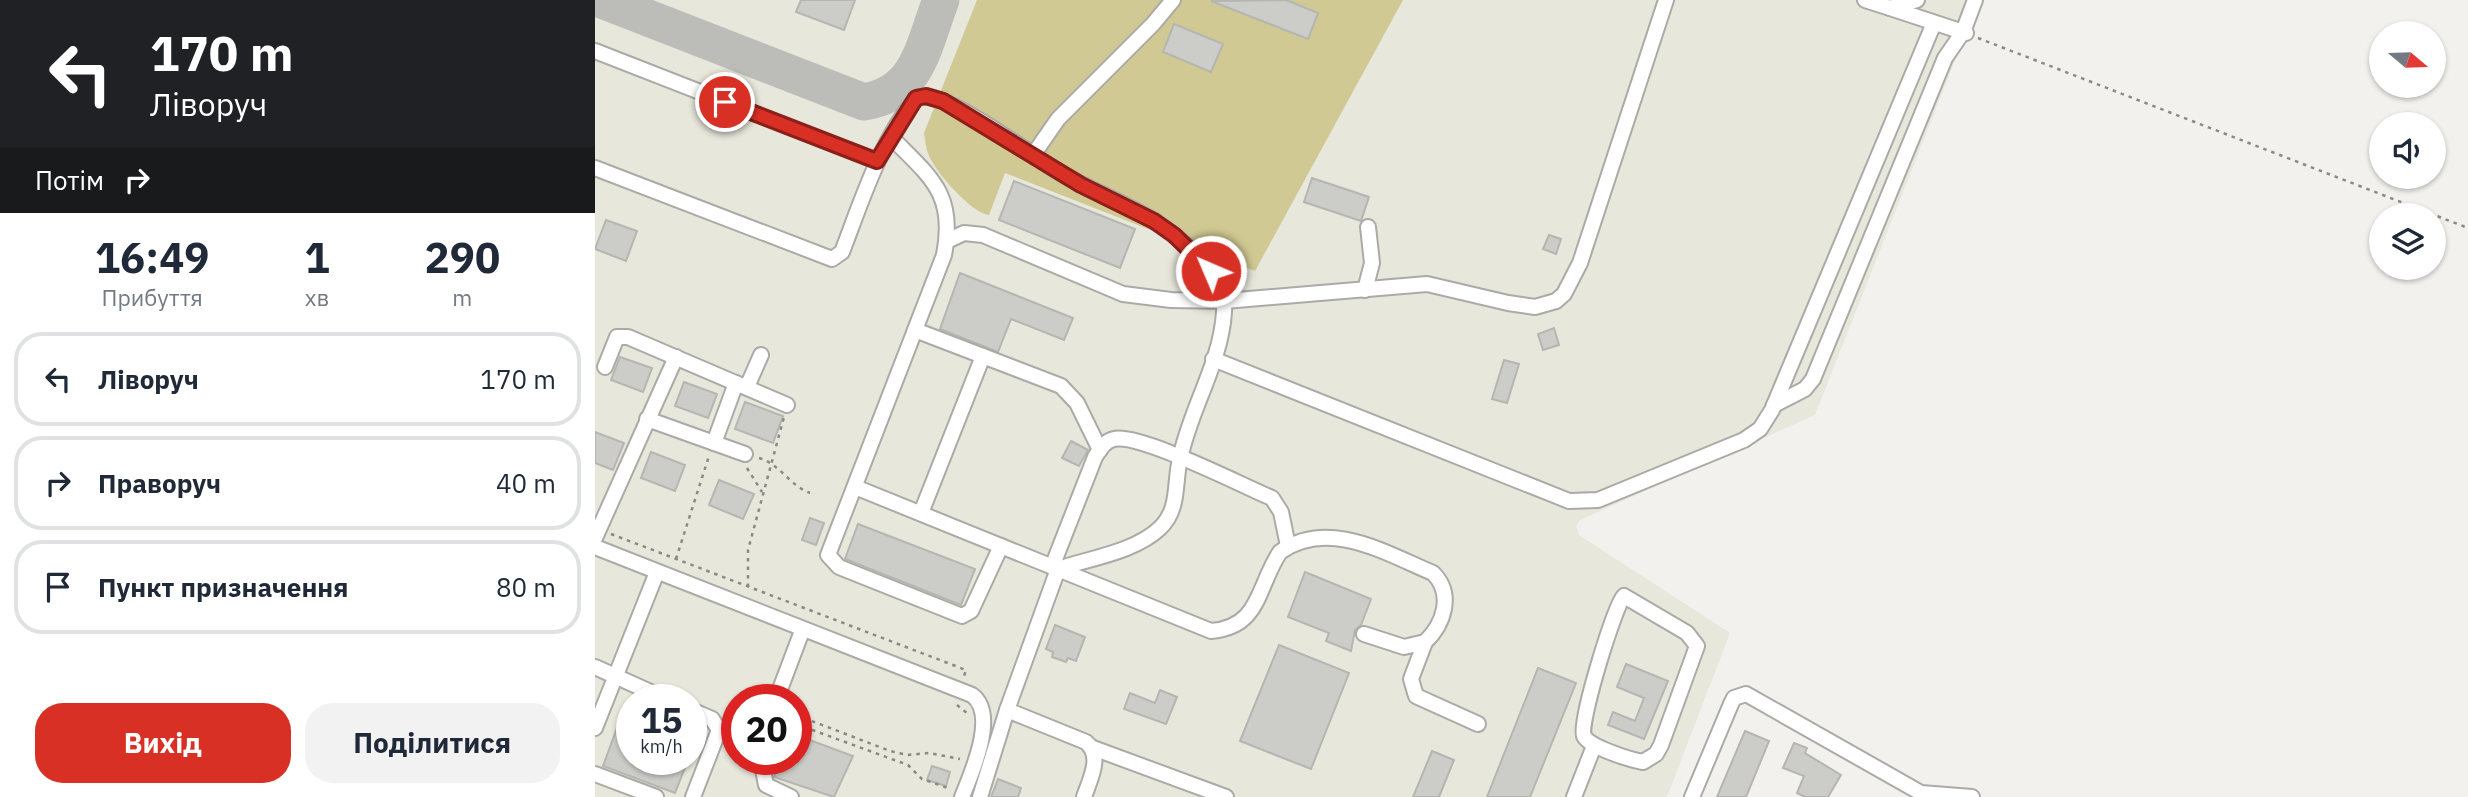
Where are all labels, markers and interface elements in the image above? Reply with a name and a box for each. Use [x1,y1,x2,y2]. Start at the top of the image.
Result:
text: 170 m [150,21,294,84]
north arrow [2369,21,2447,98]
map controls [2369,21,2446,280]
icon: left [35,28,126,119]
pin [695,72,755,132]
text: Ліворуч [150,83,267,125]
icon: arrive [706,83,744,121]
button: sound [2369,112,2446,189]
icon: right [118,161,156,199]
text: Потім [35,163,104,197]
button: layers [2369,203,2446,280]
text: 16:49 [95,230,210,285]
text: 1 [304,230,330,285]
text: 290 [425,230,500,285]
position arrow [1174,234,1248,308]
text: Прибуття [102,282,203,312]
text: хв [305,282,329,312]
text: m [452,282,472,312]
icon: left [39,360,77,398]
text: Ліворуч [98,362,199,396]
text: 170 m [480,362,556,396]
icon: right [39,464,77,502]
text: Праворуч [98,466,221,500]
text: 40 m [496,466,556,500]
icon: arrive [39,568,77,606]
text: Пункт призначення [98,570,348,604]
text: 80 m [496,570,556,604]
speed limit sign: 20 [721,684,812,775]
text: 15 [640,697,683,743]
button: Вихід [35,703,291,783]
button: Поділитися [305,703,560,783]
text: km/h [640,735,683,758]

